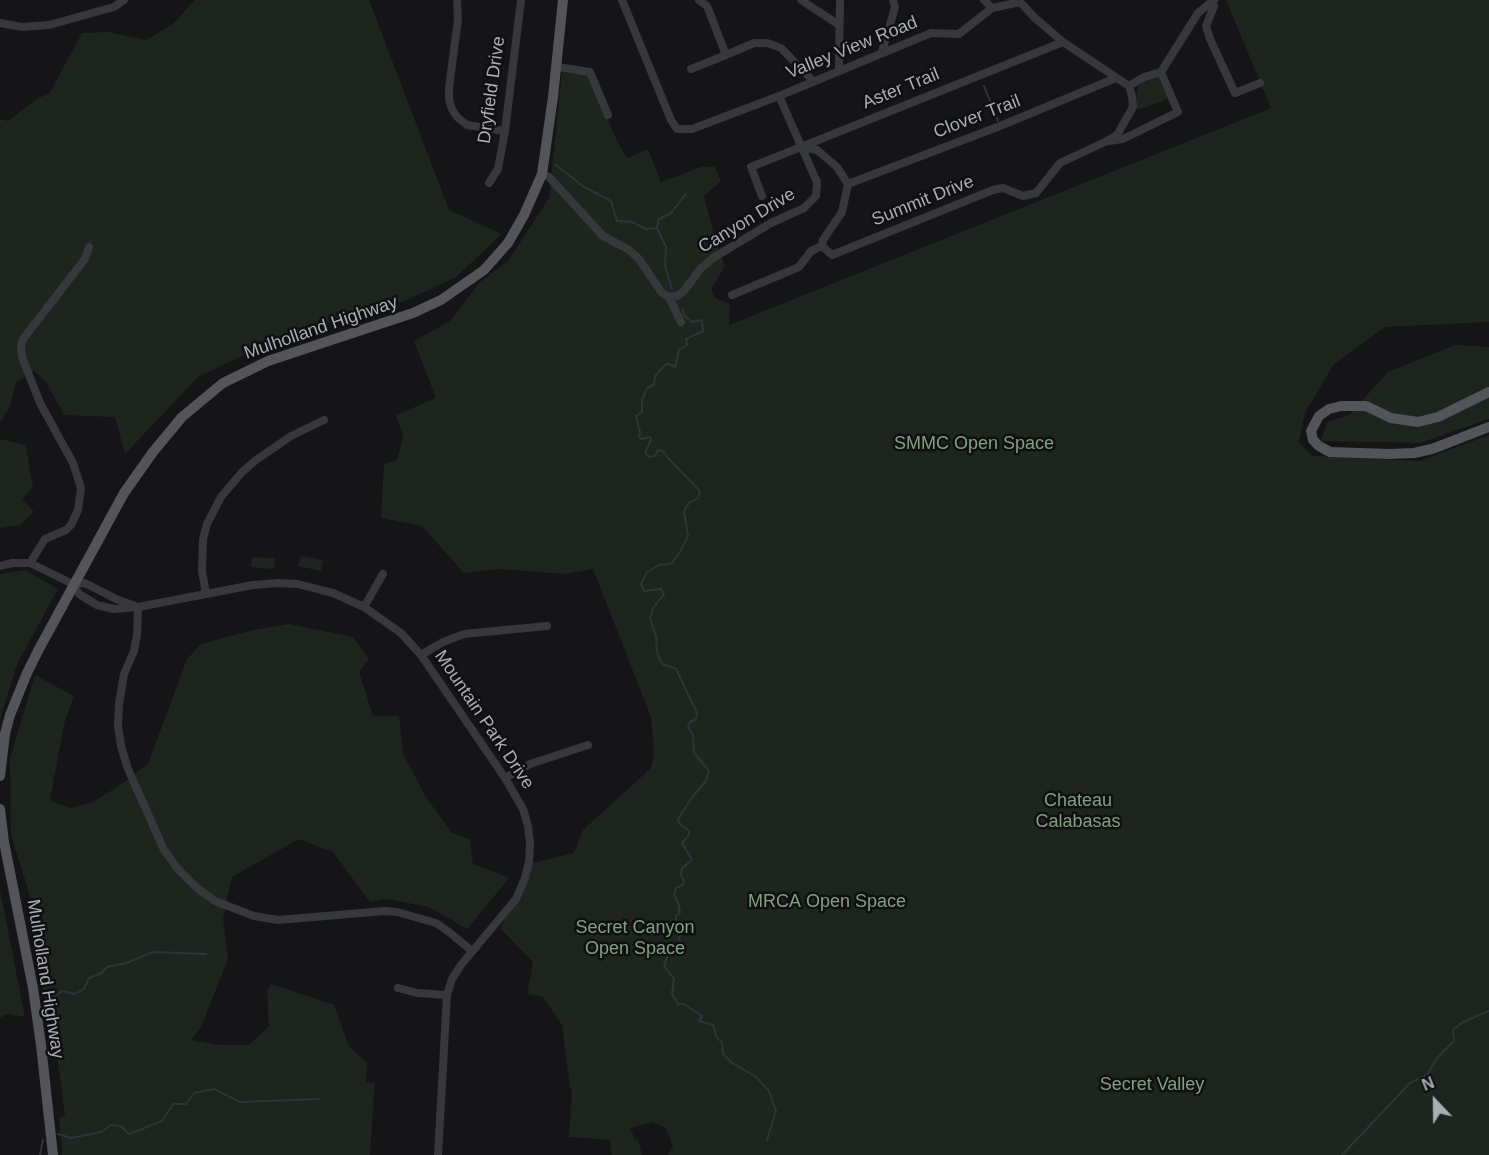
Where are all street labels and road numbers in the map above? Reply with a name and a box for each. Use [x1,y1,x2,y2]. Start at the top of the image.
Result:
street label: Valley View Road [783,12,921,84]
street label: Dryfield Drive [474,35,510,145]
street label: Aster Trail [859,64,943,114]
street label: Clover Trail [930,91,1024,143]
street label: Summit Drive [869,171,977,231]
street label: Canyon Drive [695,184,799,258]
street label: Mulholland Highway [241,292,401,364]
street label: Mountain Park Drive [429,646,539,794]
street label: Mulholland Highway [22,898,68,1060]

